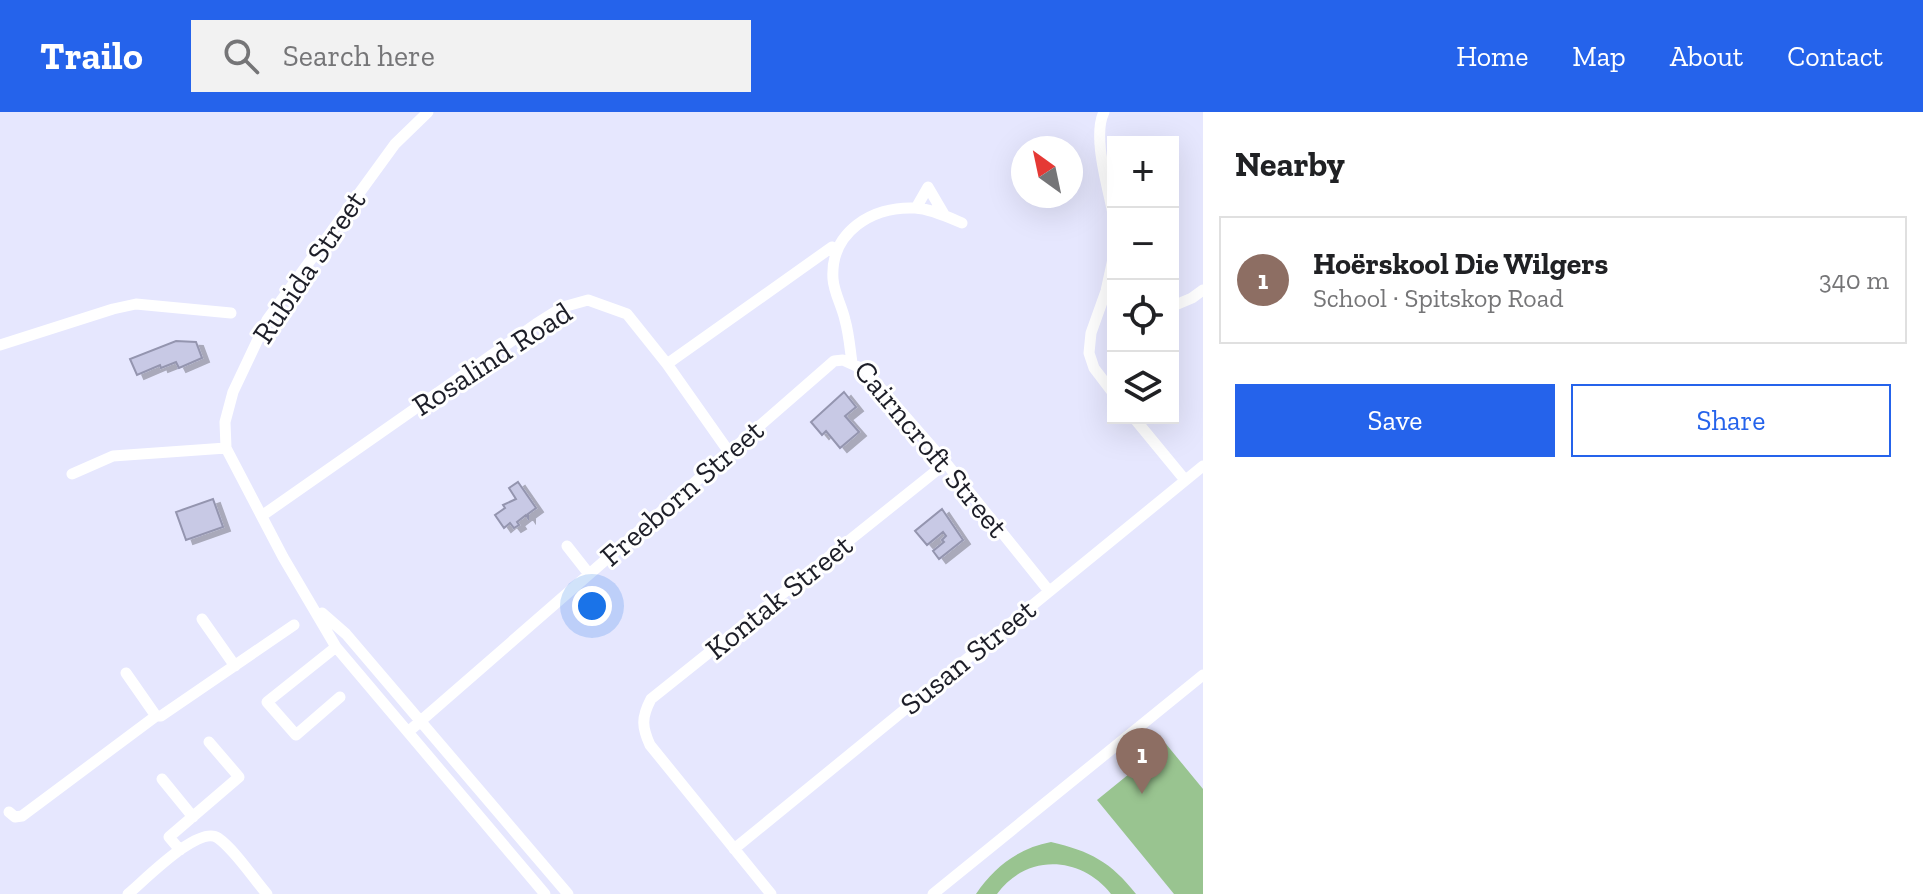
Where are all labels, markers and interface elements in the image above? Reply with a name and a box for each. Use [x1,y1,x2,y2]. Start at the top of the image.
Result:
search box [191,20,751,92]
text: Trailo [40,33,143,79]
icon: search [219,34,263,78]
text: Search here [283,38,435,74]
text: Home [1456,40,1528,73]
text: Map [1572,40,1626,73]
text: About [1670,40,1743,73]
text: Contact [1787,40,1883,73]
north arrow [1011,136,1083,208]
map controls [1107,136,1179,424]
button: + [1107,136,1179,208]
text: Nearby [1235,144,1345,185]
street label: Rubida Street [245,184,373,350]
button: − [1107,208,1179,280]
text: Hoërskool Die Wilgers [1313,246,1608,282]
text: 1 [1258,264,1268,296]
text: 340 m [1819,264,1889,296]
button: locate [1107,280,1179,352]
text: School · Spitskop Road [1313,282,1564,314]
street label: Rosalind Road [406,294,579,424]
button: layers [1107,352,1179,424]
street label: Cairncroft Street [846,353,1016,545]
button: Save [1235,384,1555,457]
button: Share [1571,384,1891,457]
street label: Freeborn Street [593,412,771,574]
street label: Kontak Street [698,527,860,667]
your location [572,586,612,626]
street label: Susan Street [893,592,1043,722]
pin: 1 [1116,728,1168,794]

